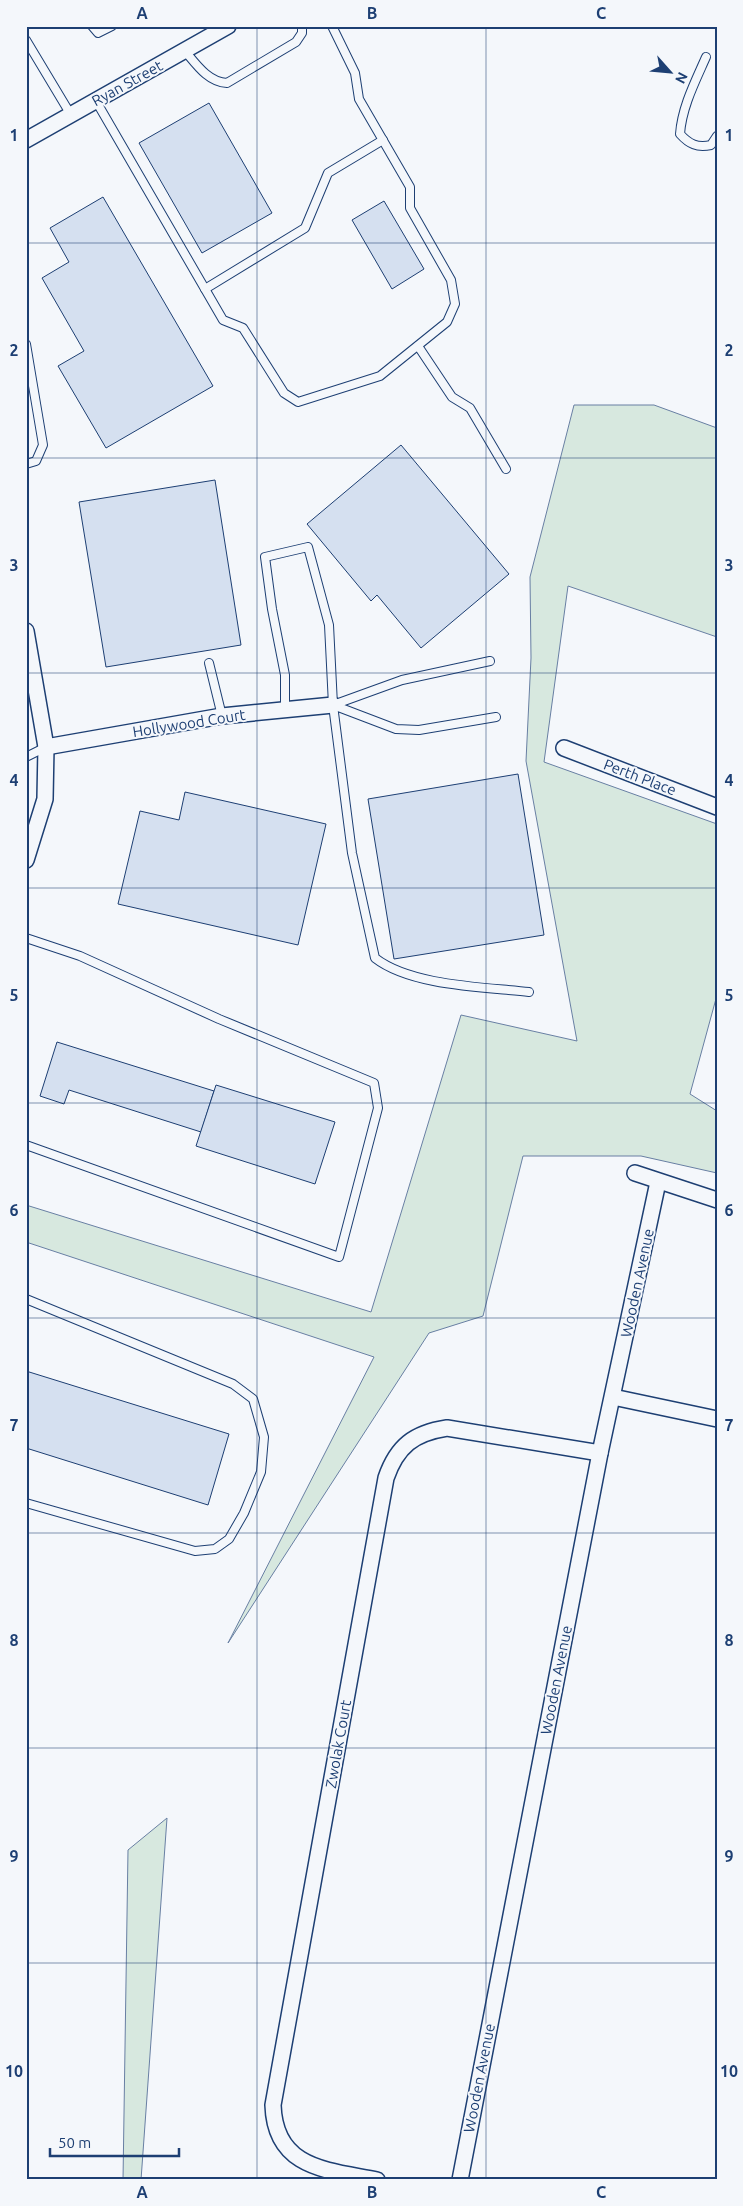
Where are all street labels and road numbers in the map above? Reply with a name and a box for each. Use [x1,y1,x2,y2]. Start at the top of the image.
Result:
street label: Ryan Street [89,57,165,109]
street label: Hollywood Court [131,706,247,740]
street label: Perth Place [601,755,679,799]
street label: Wooden Avenue [617,1227,657,1339]
street label: Wooden Avenue [537,1624,575,1736]
street label: Zwolak Court [322,1698,354,1790]
street label: Wooden Avenue [460,2022,498,2134]

